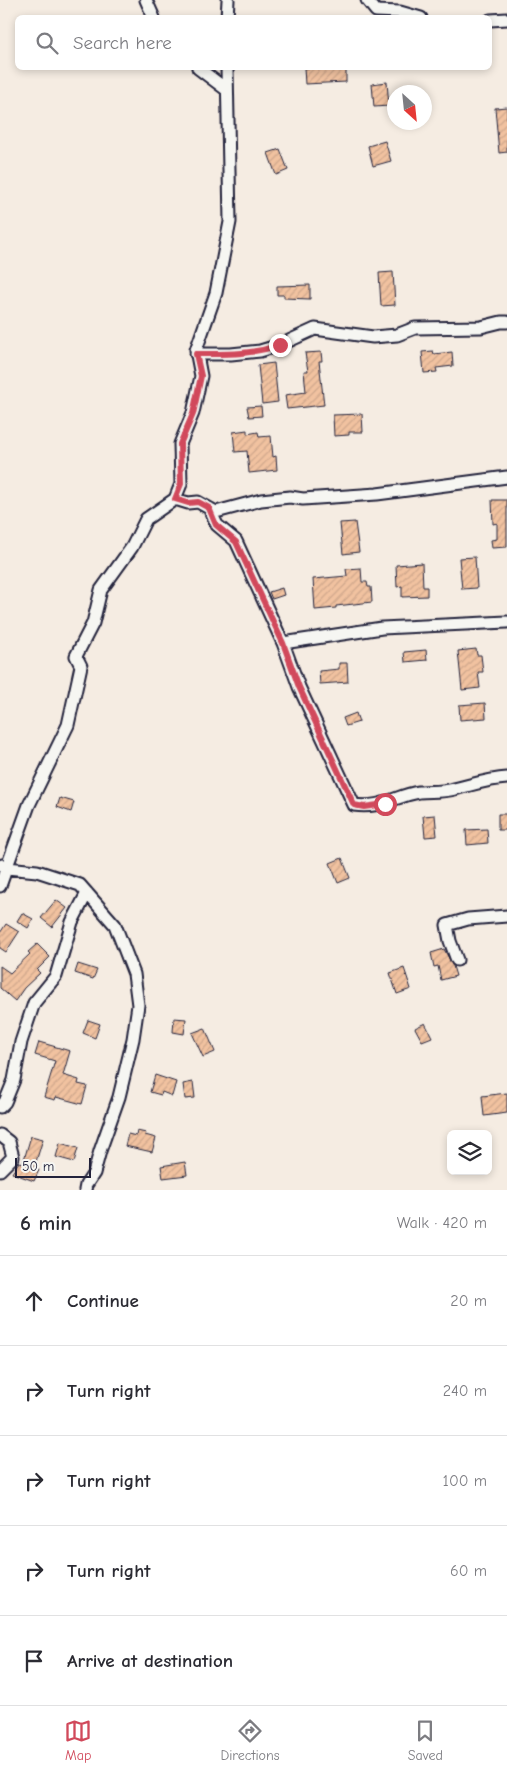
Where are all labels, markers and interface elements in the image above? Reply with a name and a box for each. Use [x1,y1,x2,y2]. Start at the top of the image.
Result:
search box [15,15,492,70]
icon: search [33,29,61,57]
text: Search here [73,32,172,54]
north arrow [387,85,432,130]
route end [269,334,292,357]
route start [374,793,397,816]
map controls [447,1130,492,1175]
button: layers [447,1130,492,1175]
scale bar [15,1155,91,1178]
text: 50 m [22,1158,54,1175]
text: 6 min [20,1211,72,1235]
text: Walk · 420 m [397,1214,487,1232]
icon: ahead [20,1287,48,1315]
text: Continue [67,1290,139,1312]
text: 20 m [450,1292,487,1310]
icon: right [20,1377,48,1405]
text: Turn right [67,1380,151,1402]
text: 240 m [443,1382,487,1400]
icon: right [20,1467,48,1495]
text: Turn right [67,1470,151,1492]
text: 100 m [443,1472,487,1490]
icon: right [20,1557,48,1585]
text: Turn right [67,1560,151,1582]
text: 60 m [450,1562,487,1580]
icon: arrive [20,1647,48,1675]
text: Arrive at destination [67,1650,233,1672]
tab: Map [64,1717,92,1764]
tab: Directions [220,1717,280,1764]
tab: Saved [408,1717,443,1764]

